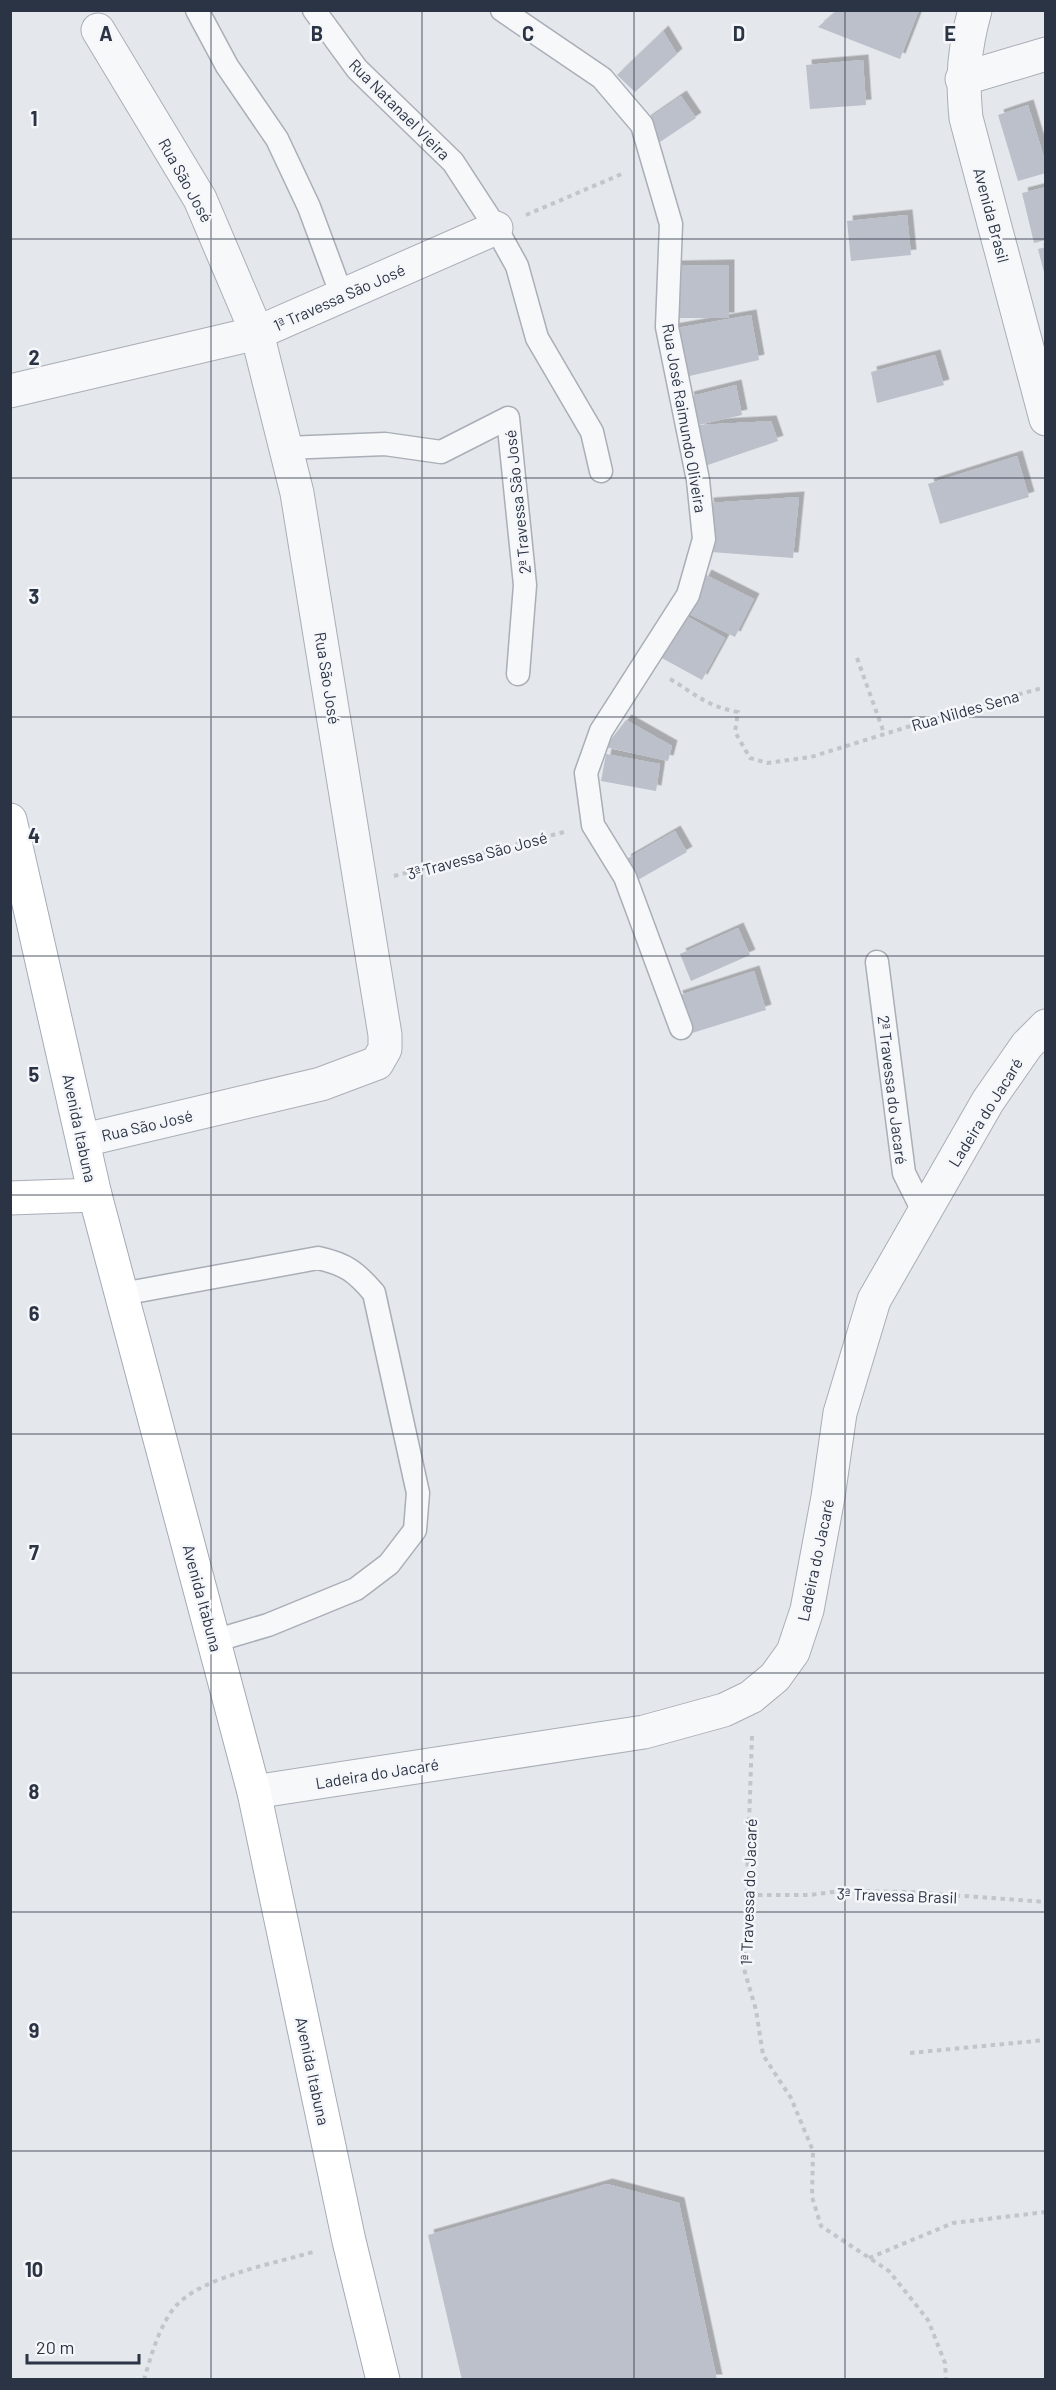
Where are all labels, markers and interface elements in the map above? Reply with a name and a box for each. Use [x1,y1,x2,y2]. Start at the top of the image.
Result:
text: A [99,21,113,45]
text: B [311,21,323,45]
text: C [522,21,534,45]
text: D [733,21,745,45]
text: E [944,21,956,45]
street label: Rua Natanael Vieira [346,55,454,163]
text: 1 [30,106,38,130]
street label: Rua São José [155,135,217,225]
street label: Avenida Brasil [970,165,1014,265]
street label: 1ª Travessa São José [270,259,408,335]
street label: Rua José Raimundo Oliveira [659,322,711,514]
text: 2 [28,345,40,369]
street label: 2ª Travessa São José [500,429,534,575]
text: 3 [29,584,39,608]
street label: Rua São José [311,630,345,726]
street label: Rua Nildes Sena [909,686,1021,734]
text: 4 [28,823,40,847]
street label: 3ª Travessa São José [405,827,549,883]
street label: 2ª Travessa do Jacaré [874,1014,912,1166]
street label: Ladeira do Jacaré [944,1054,1026,1170]
text: 5 [29,1062,40,1086]
street label: Avenida Itabuna [59,1072,101,1184]
street label: Rua São José [99,1105,195,1145]
text: 6 [29,1301,40,1325]
street label: Ladeira do Jacaré [793,1497,837,1623]
text: 7 [29,1540,39,1564]
street label: Avenida Itabuna [180,1542,226,1654]
street label: Ladeira do Jacaré [314,1754,440,1792]
text: 8 [29,1779,40,1803]
street label: 1ª Travessa do Jacaré [736,1818,760,1966]
street label: 3ª Travessa Brasil [836,1883,958,1907]
street label: Avenida Itabuna [292,2015,334,2127]
text: 9 [29,2018,39,2042]
text: 10 [25,2257,43,2281]
scale bar [27,2327,140,2365]
text: 20 m [36,2336,74,2358]

